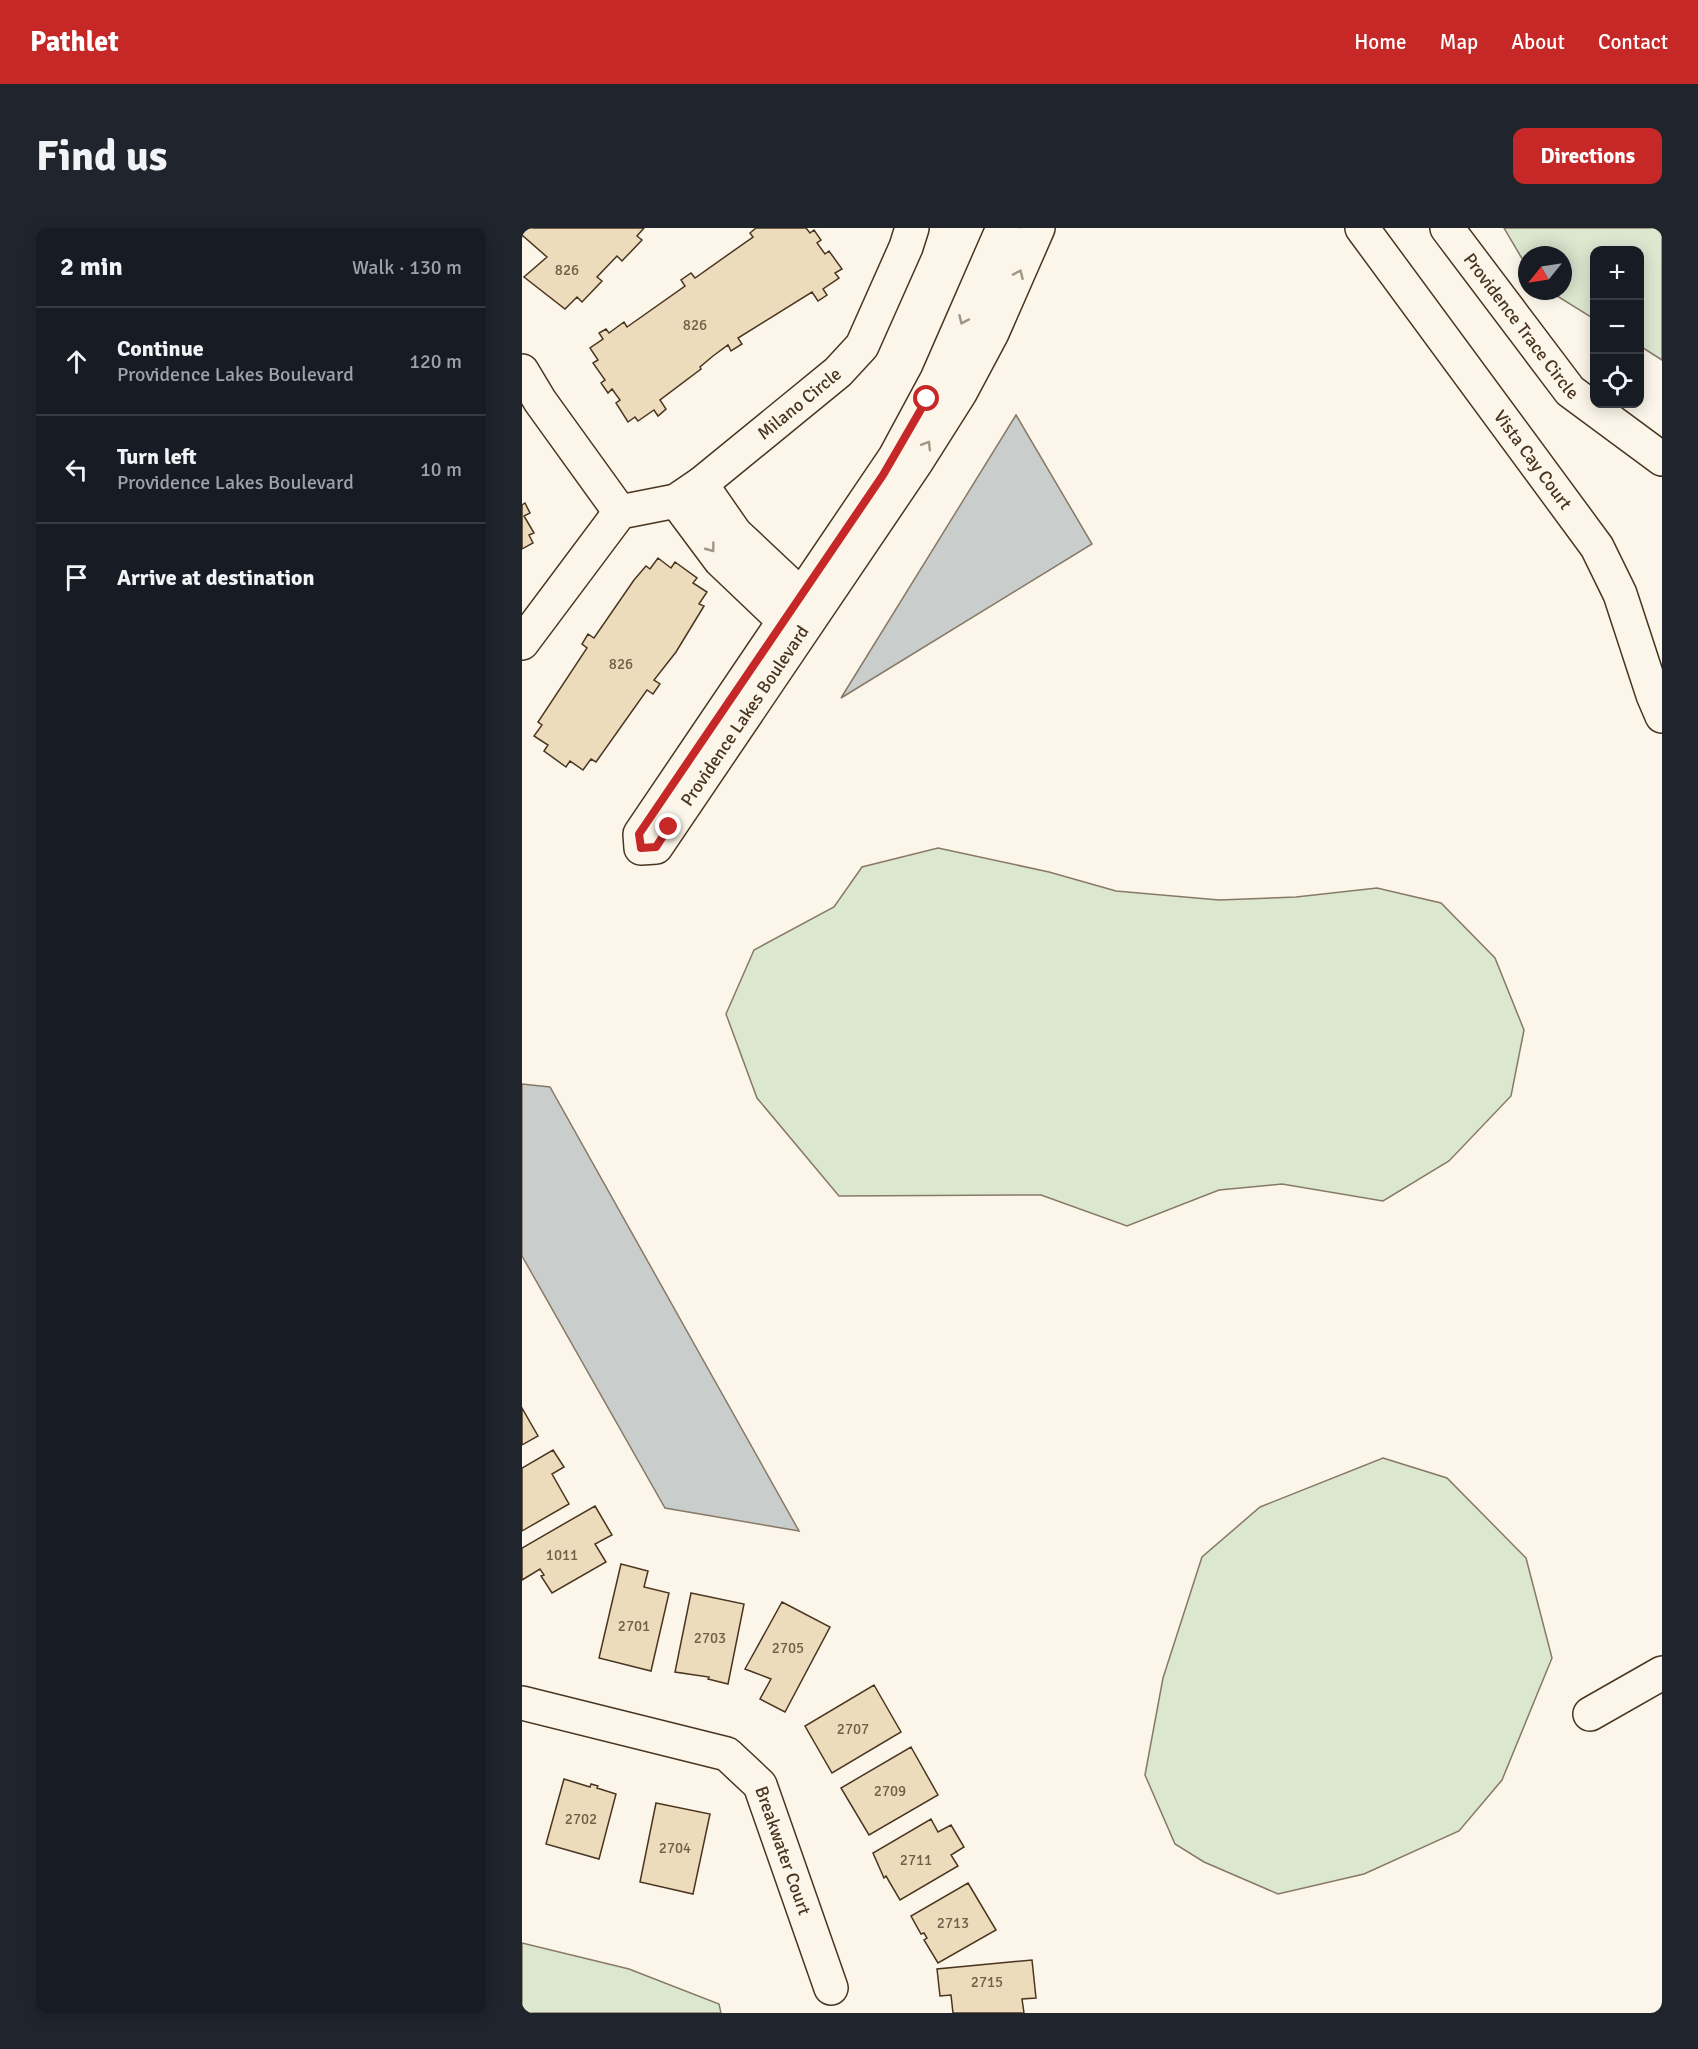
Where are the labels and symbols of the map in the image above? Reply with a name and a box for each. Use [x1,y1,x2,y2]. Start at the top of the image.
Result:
north arrow [1518,246,1572,300]
street label: Providence Trace Circle [1459,249,1583,404]
house number: 826 [555,261,579,279]
one-way arrow [1012,269,1024,280]
one-way arrow [959,314,971,325]
house number: 826 [683,316,707,334]
street label: Milano Circle [753,363,846,444]
route start [913,385,939,411]
street label: Vista Cay Court [1489,406,1577,514]
one-way arrow [920,441,932,451]
one-way arrow [704,541,715,552]
street label: Providence Lakes Boulevard [676,621,814,810]
house number: 826 [609,655,633,673]
route end [655,813,681,839]
house number: 1011 [546,1546,578,1564]
house number: 2701 [618,1617,650,1635]
house number: 2703 [694,1629,726,1647]
house number: 2705 [772,1639,804,1657]
house number: 2707 [837,1720,869,1738]
house number: 2709 [874,1782,906,1800]
street label: Breakwater Court [750,1783,816,1918]
house number: 2702 [565,1810,597,1828]
house number: 2704 [659,1839,691,1857]
house number: 2711 [900,1851,932,1869]
house number: 2713 [937,1914,969,1932]
house number: 2715 [971,1973,1003,1991]

